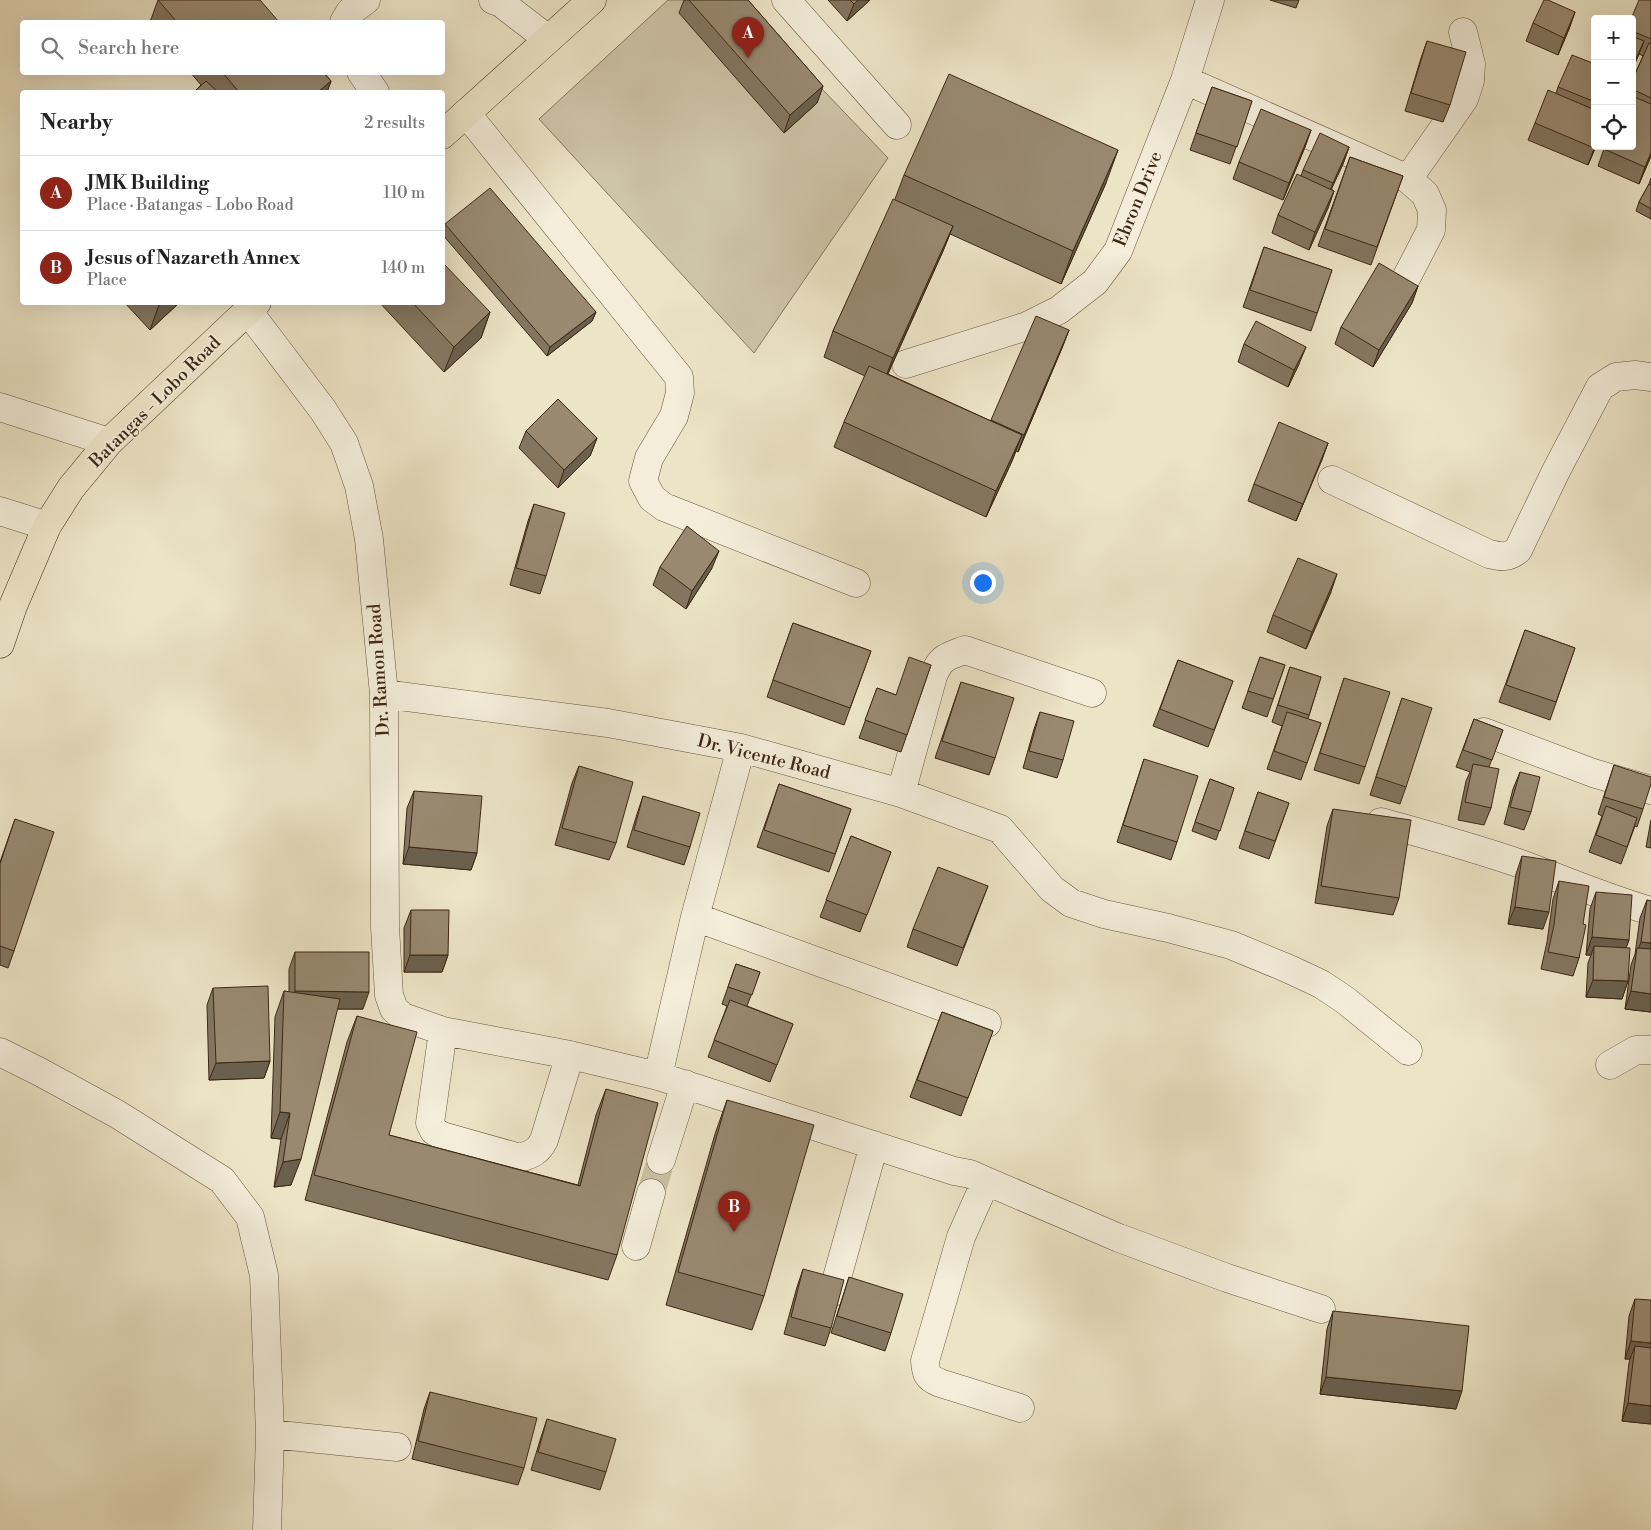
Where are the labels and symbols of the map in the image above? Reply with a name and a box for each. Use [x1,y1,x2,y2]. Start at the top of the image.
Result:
pin: A [732,17,764,58]
street label: Ebron Drive [1108,148,1168,250]
street label: Batangas - Lobo Road [84,331,226,473]
your location [970,570,996,596]
street label: Dr. Ramon Road [363,602,395,737]
street label: Dr. Vicente Road [695,729,834,785]
pin: B [718,1191,750,1232]

